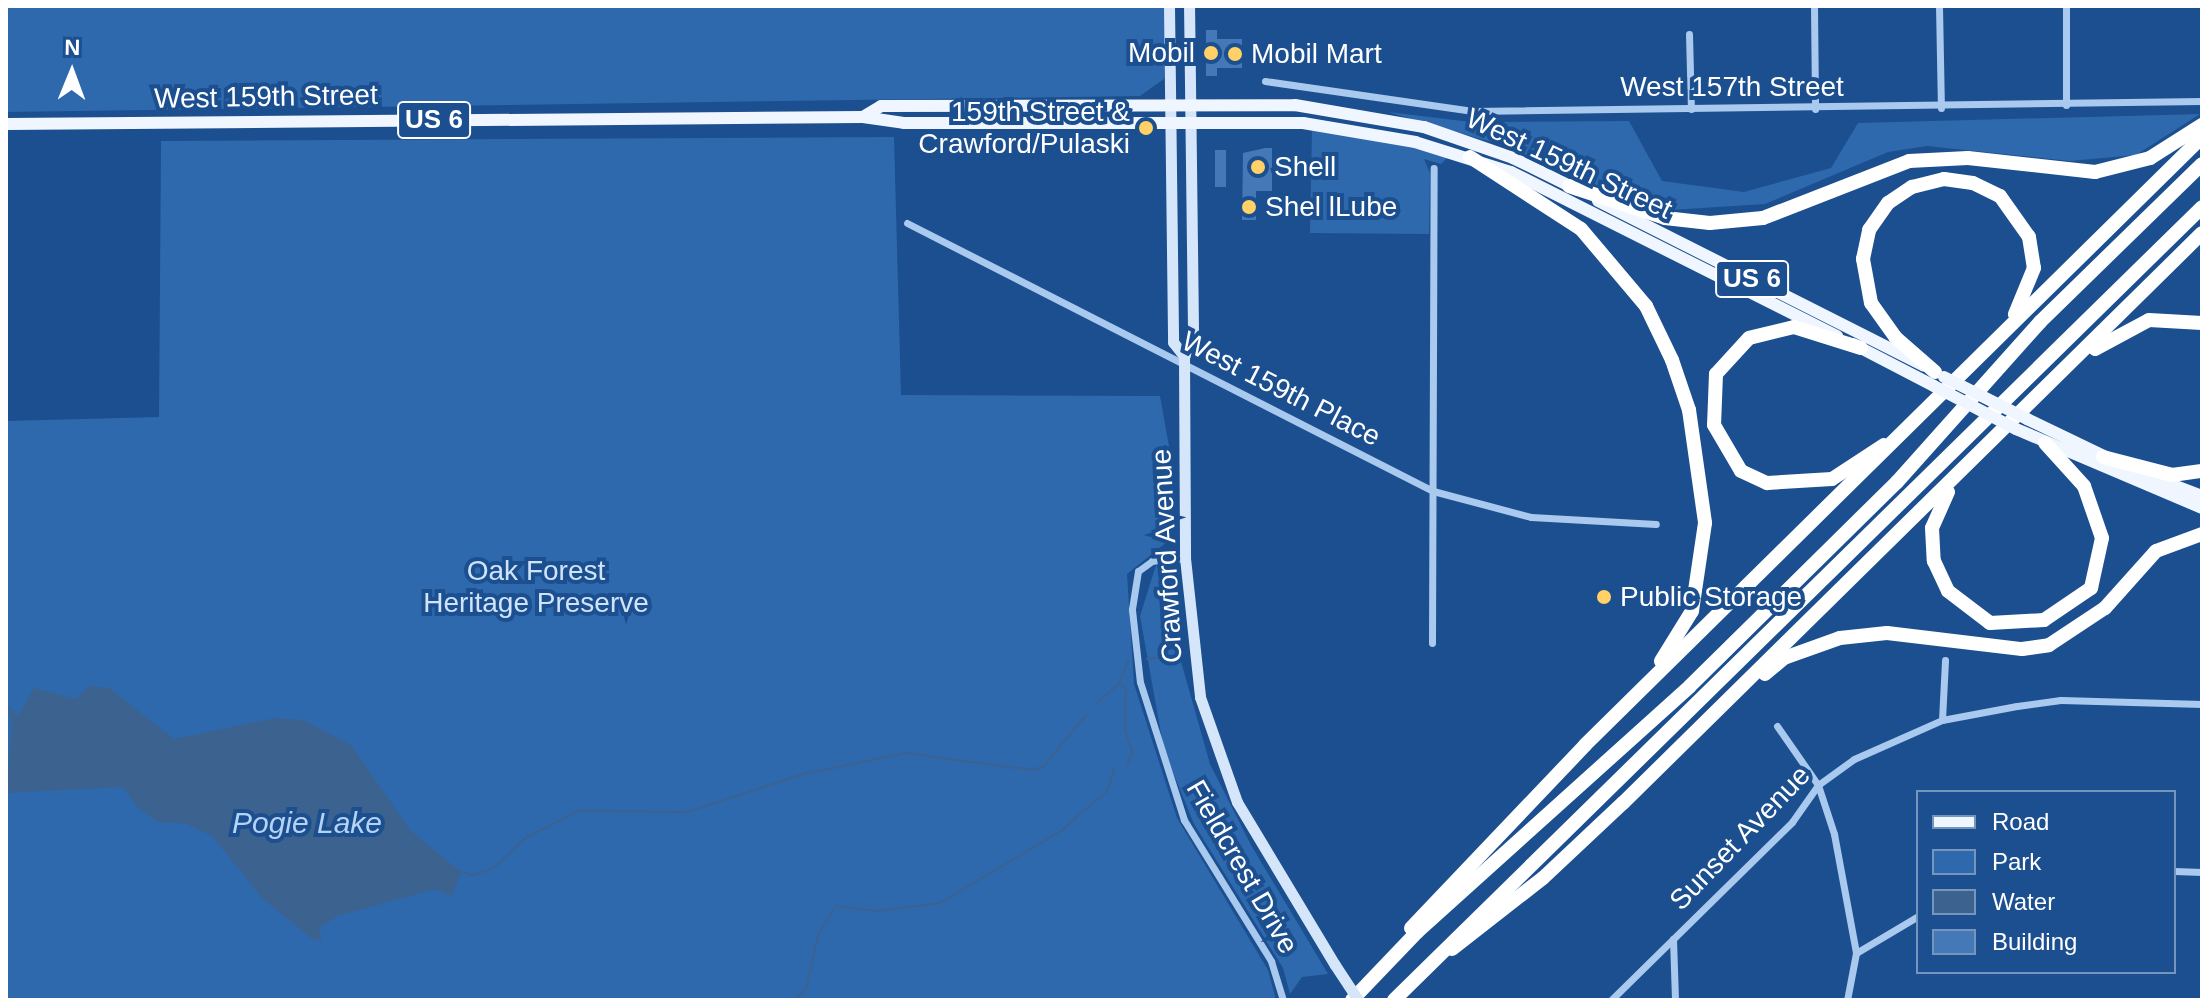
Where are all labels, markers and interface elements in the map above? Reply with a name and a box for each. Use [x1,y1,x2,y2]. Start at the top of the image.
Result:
north arrow [32,32,112,112]
text: N [64,35,81,60]
place label: Mobil [1128,36,1195,70]
place label: Mobil Mart [1251,37,1382,71]
marker: Mobil [1202,44,1220,62]
marker: Mobil Mart [1226,45,1244,63]
street label: West 157th Street [1620,70,1844,104]
street label: West 159th Street [154,78,378,116]
place label: 159th Street & Crawford/Pulaski [918,95,1130,161]
road number: US 6 [396,98,472,142]
street label: West 159th Street [1461,102,1677,226]
marker: 159th Street & Crawford/Pulaski [1137,119,1155,137]
place label: Shell [1274,150,1336,184]
marker: Shell [1249,158,1267,176]
place label: Shel lLube [1265,190,1397,224]
marker: Shel lLube [1240,198,1258,216]
road number: US 6 [1714,257,1790,301]
street label: West 159th Place [1176,324,1386,454]
street label: Crawford Avenue [1145,447,1189,665]
park label: Oak Forest Heritage Preserve [423,554,649,620]
place label: Public Storage [1620,580,1802,614]
marker: Public Storage [1595,588,1613,606]
street label: Sunset Avenue [1662,758,1818,918]
street label: Fieldcrest Drive [1179,774,1305,960]
legend [1916,790,2176,974]
water label: Pogie Lake [232,805,382,841]
text: Road [1992,808,2049,835]
text: Park [1992,848,2041,875]
text: Water [1992,888,2055,915]
text: Building [1992,928,2077,955]

